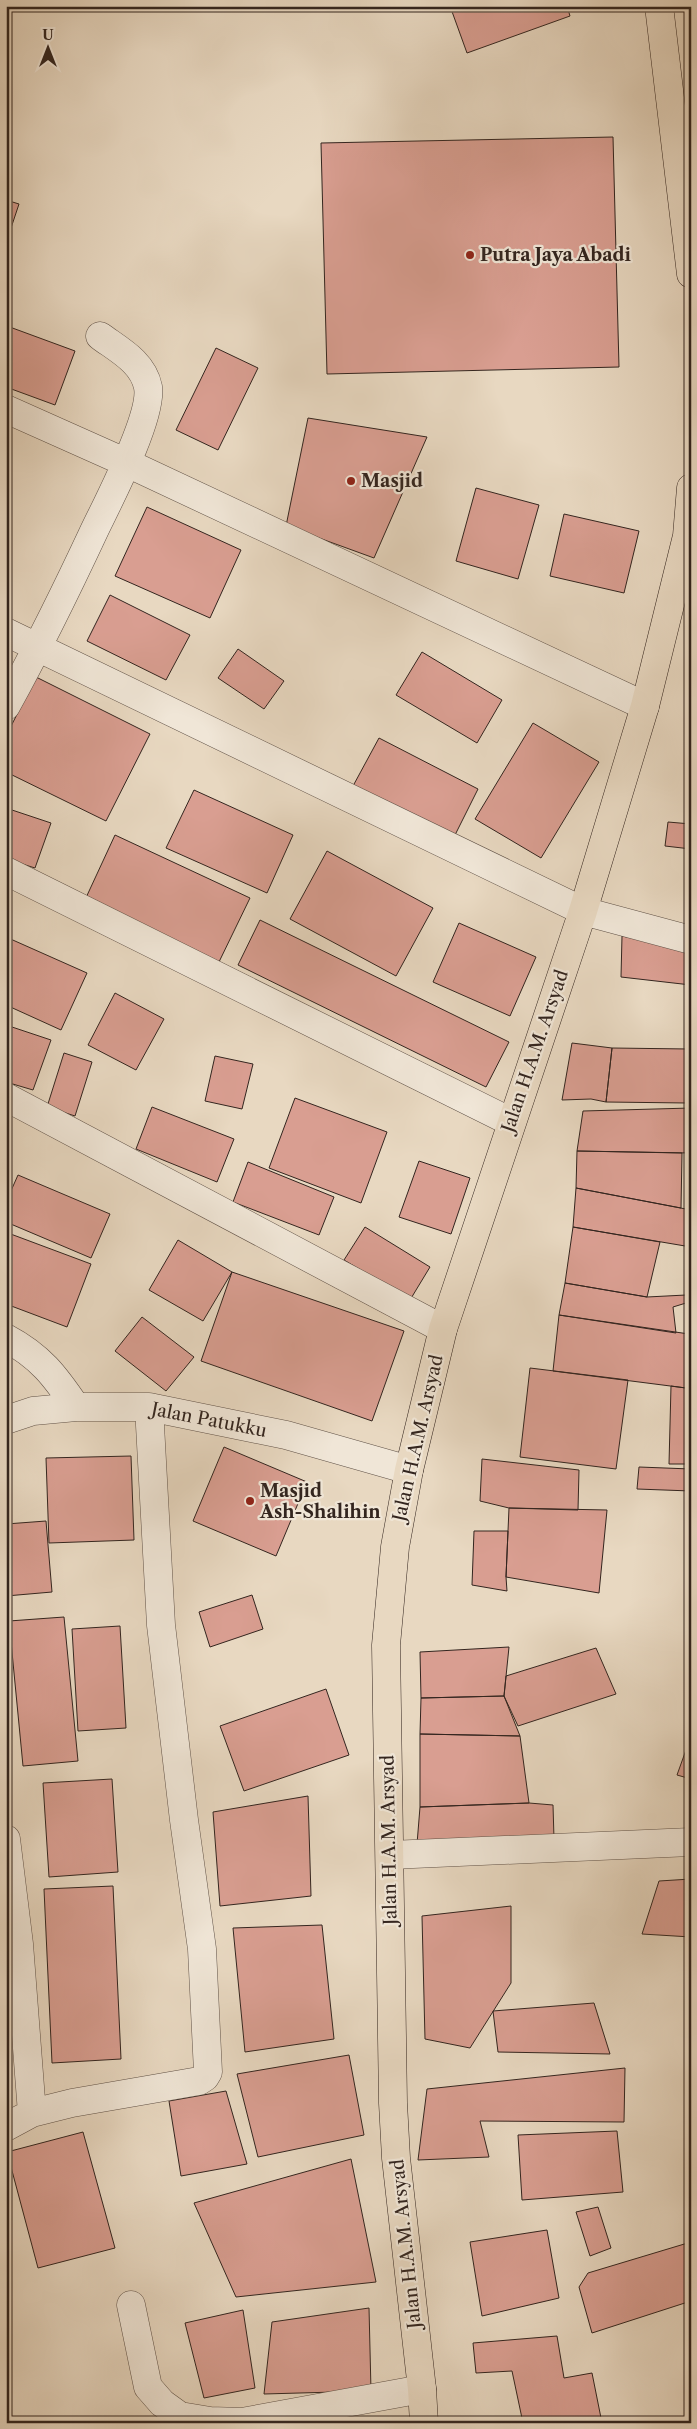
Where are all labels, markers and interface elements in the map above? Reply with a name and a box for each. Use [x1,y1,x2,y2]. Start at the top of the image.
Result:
north arrow [22,22,72,72]
text: U [42,26,54,44]
place label: Putra Jaya Abadi [480,244,632,266]
marker: Putra Jaya Abadi [464,249,476,261]
place label: Masjid [361,470,423,492]
marker: Masjid [345,475,357,487]
street label: Jalan H.A.M. Arsyad [496,967,573,1138]
street label: Jalan H.A.M. Arsyad [387,1353,448,1526]
street label: Jalan Patukku [147,1397,269,1442]
place label: Masjid Ash-Shalihin [259,1480,381,1523]
marker: Masjid Ash-Shalihin [244,1495,256,1507]
street label: Jalan H.A.M. Arsyad [377,1755,402,1928]
street label: Jalan H.A.M. Arsyad [386,2158,426,2333]

